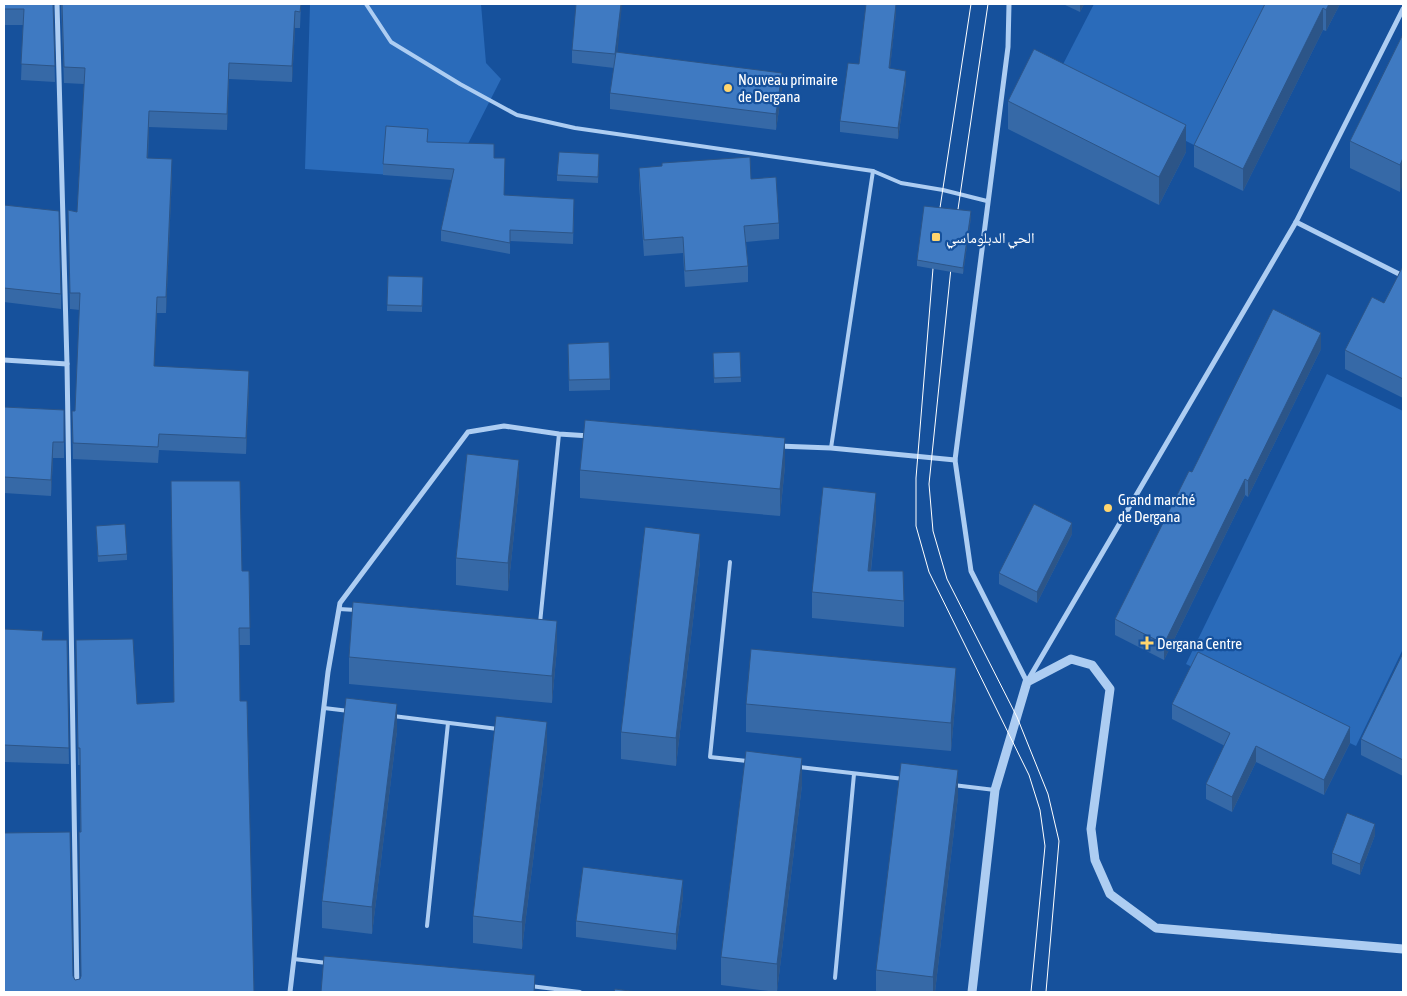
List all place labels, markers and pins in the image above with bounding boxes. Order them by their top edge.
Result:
place label: Nouveau primaire de Dergana [738,71,838,105]
marker: Nouveau primaire de Dergana [722,82,734,94]
place label: الحي الدبلوماسي [946,229,1035,249]
marker: الحي الدبلوماسي [930,231,942,243]
place label: Grand marché de Dergana [1118,491,1196,525]
marker: Grand marché de Dergana [1102,502,1114,514]
place label: Dergana Centre [1157,635,1242,652]
marker: Dergana Centre [1141,637,1153,649]

